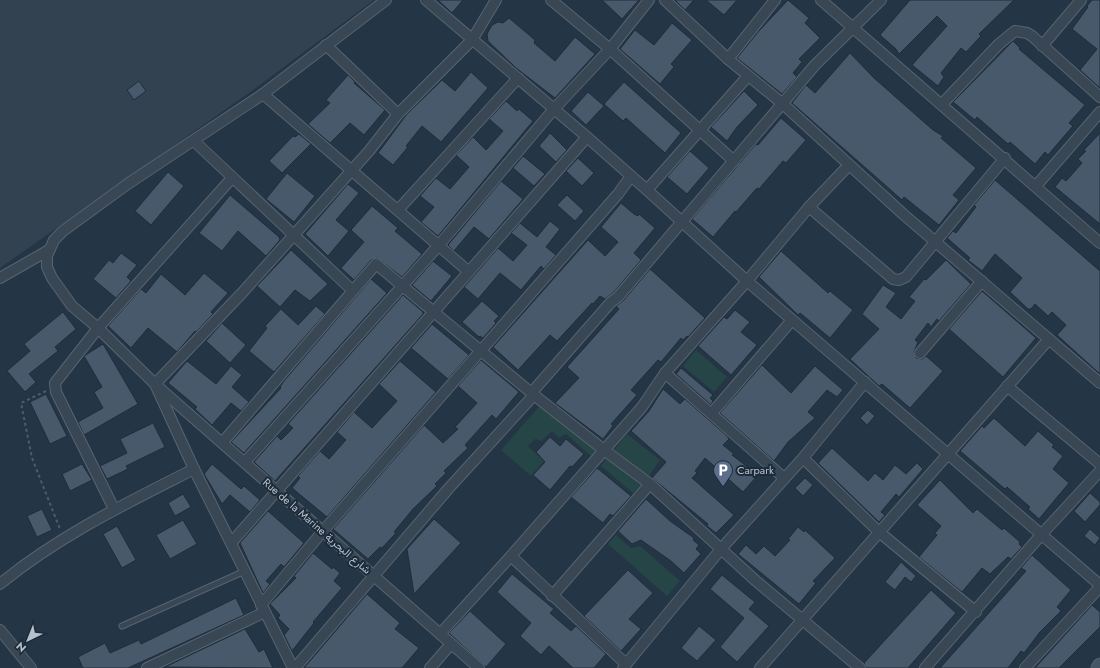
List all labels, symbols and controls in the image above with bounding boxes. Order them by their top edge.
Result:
parking icon: Carpark [712,459,734,487]
place label: Carpark [737,462,774,478]
street label: Rue de la Marine شارع البحرية [259,474,375,578]
north arrow [8,620,48,660]
text: N [13,638,30,656]

